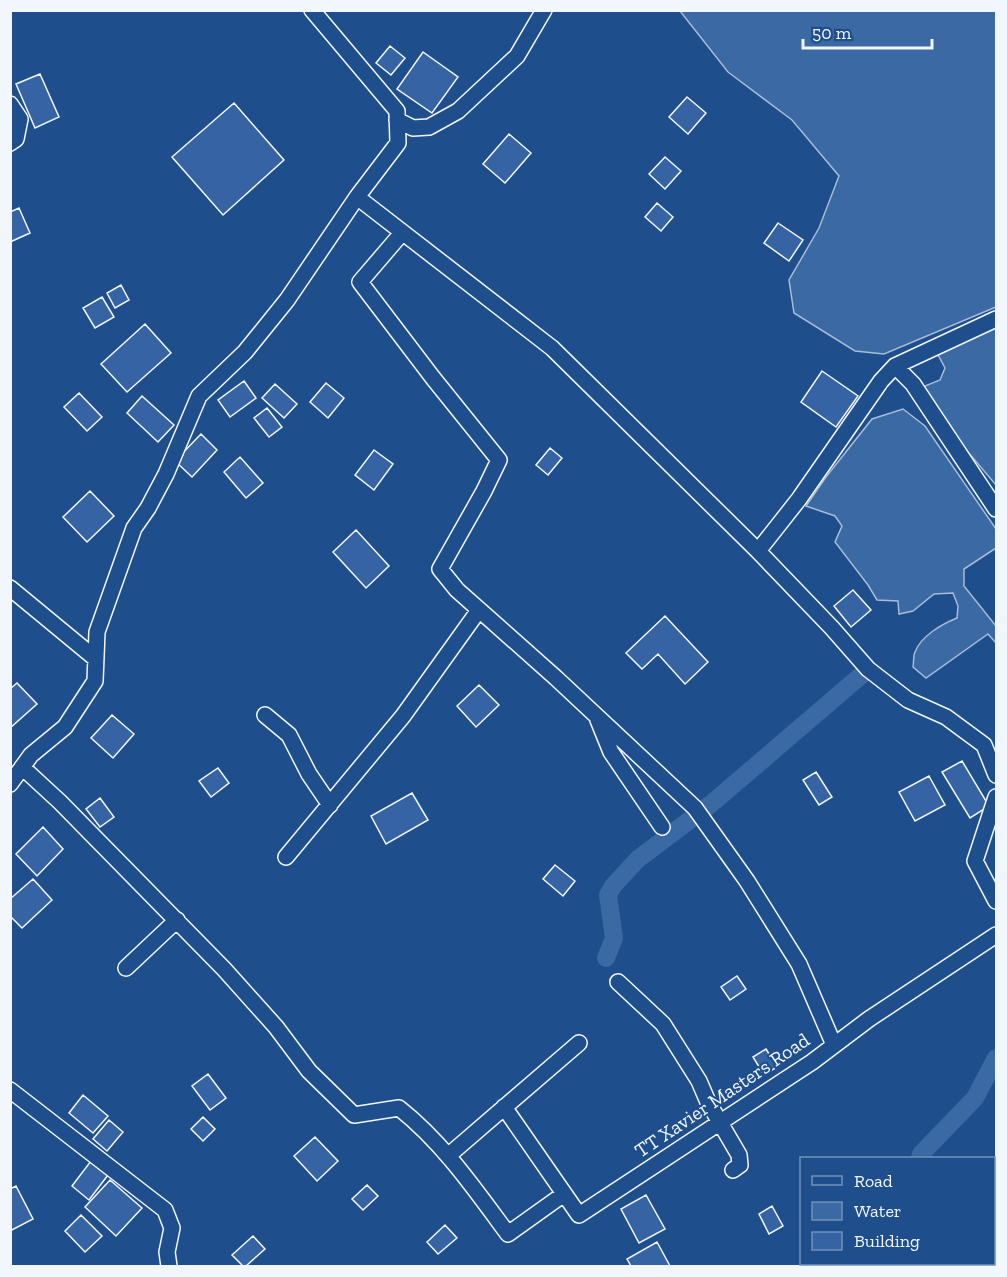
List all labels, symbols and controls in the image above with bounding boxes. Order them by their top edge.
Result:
scale bar [803,12,932,50]
text: 50 m [812,22,852,44]
street label: TT Xavier Masters Road [630,1028,814,1162]
legend [800,1157,995,1265]
text: Road [854,1170,893,1192]
text: Water [854,1200,901,1222]
text: Building [854,1230,920,1252]

